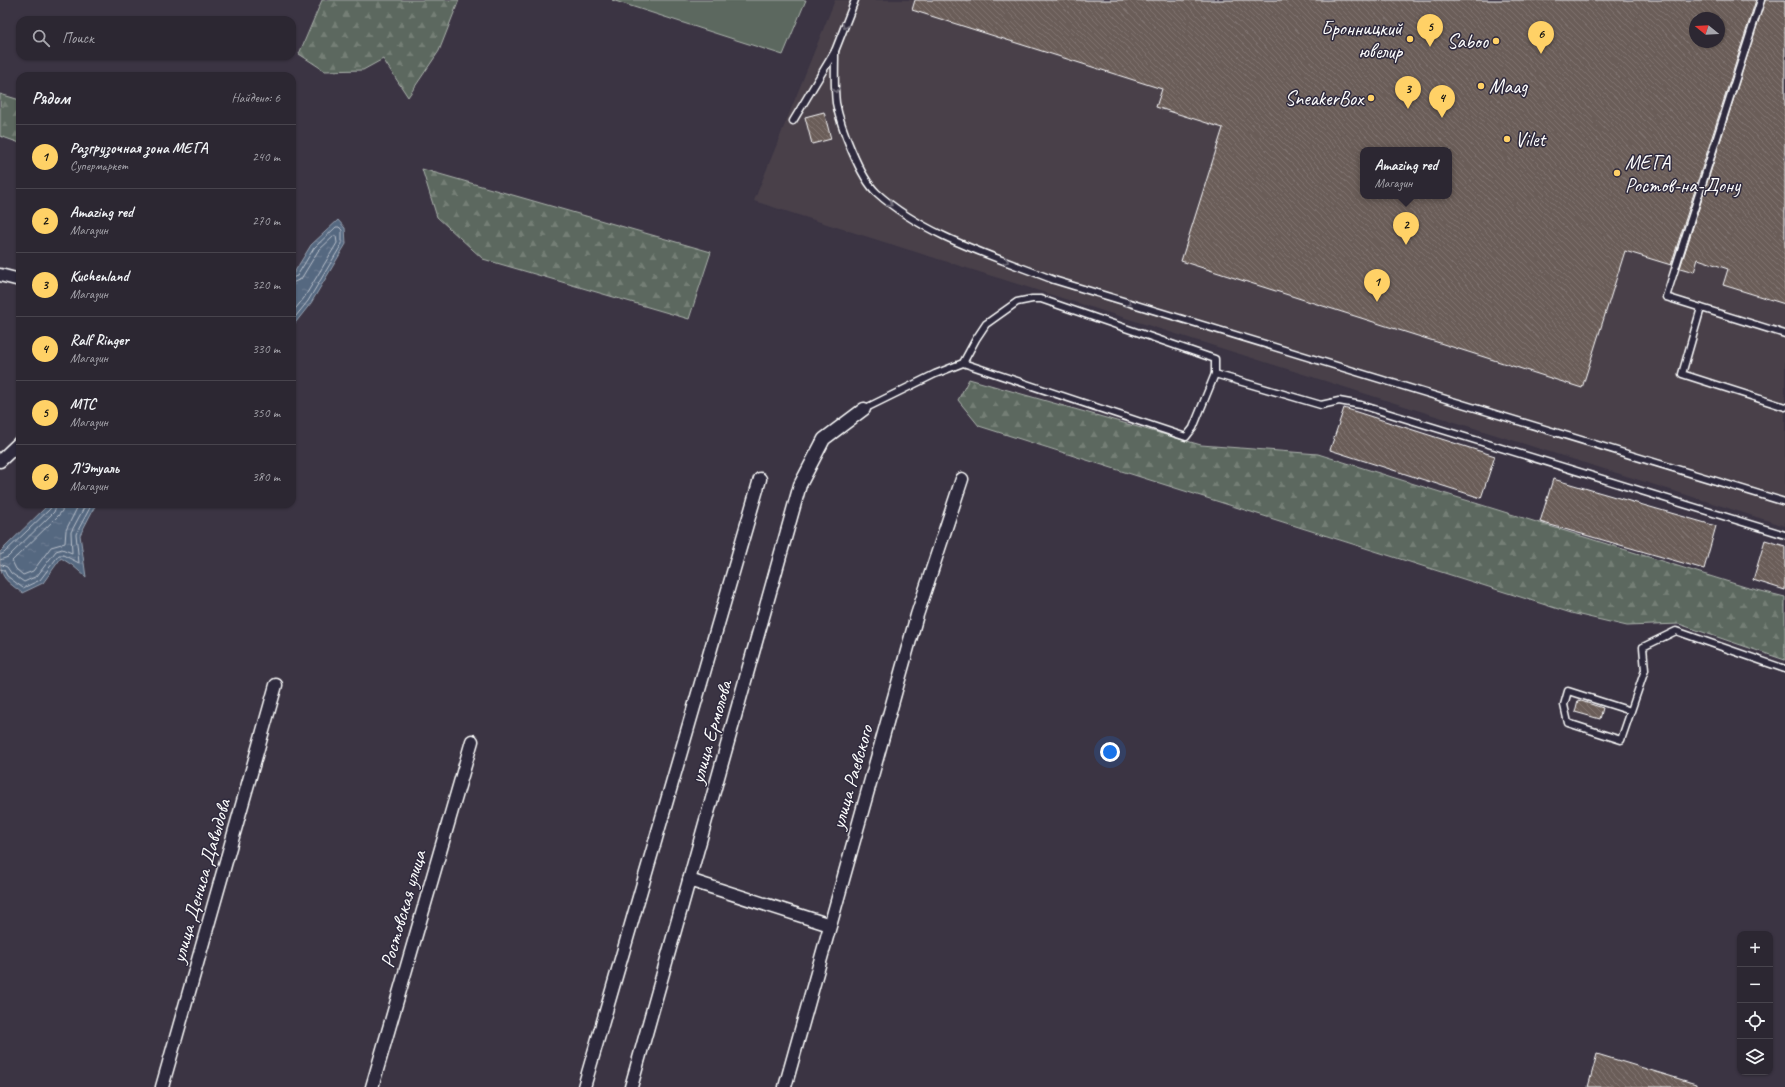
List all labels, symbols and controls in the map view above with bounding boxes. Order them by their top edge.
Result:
north arrow [1689,12,1725,48]
pin: 5 [1417,14,1443,47]
search box [16,16,296,60]
place label: Бронницкий ювелир [1321,16,1404,64]
one-way arrow [842,21,850,29]
pin: 6 [1528,21,1554,54]
icon: search [30,27,52,49]
text: Поиск [62,29,94,48]
place label: Saboo [1447,29,1489,54]
marker: Бронницкий ювелир [1405,34,1415,44]
marker: Saboo [1491,36,1501,46]
place label: Maag [1489,74,1528,99]
pin: 3 [1395,76,1421,109]
marker: Maag [1476,81,1486,91]
pin: 4 [1429,85,1455,118]
place label: SneakerBox [1285,86,1365,111]
one-way arrow [832,87,840,93]
text: Рядом [32,88,70,109]
text: Найдено: 6 [232,90,280,106]
marker: SneakerBox [1366,93,1376,103]
place label: Vilet [1515,127,1547,152]
marker: Vilet [1502,134,1512,144]
text: Разгрузочная зона МЕГА [70,139,208,158]
popup [1360,147,1452,199]
text: 1 [42,149,48,165]
text: 240 m [252,149,280,165]
place label: МЕГА Ростов-на-Дону [1625,150,1741,198]
text: Amazing red [1375,156,1437,175]
text: Супермаркет [70,158,128,174]
marker: МЕГА Ростов-на-Дону [1612,168,1622,178]
text: Магазин [1375,175,1412,191]
one-way arrow [886,199,893,206]
text: Amazing red [70,203,133,222]
pin: 2 [1393,212,1419,245]
text: 2 [42,213,48,229]
text: 270 m [252,213,280,229]
text: Магазин [70,222,108,238]
one-way arrow [1003,257,1010,265]
text: Kuchenland [70,267,128,286]
pin: 1 [1364,269,1390,302]
text: 3 [42,277,48,293]
text: 320 m [252,277,280,293]
text: Магазин [70,286,108,302]
one-way arrow [1126,298,1133,307]
text: Ralf Ringer [70,331,129,350]
text: 4 [42,341,48,357]
text: 330 m [252,341,280,357]
text: Магазин [70,350,108,366]
text: МТС [70,395,96,414]
text: 5 [42,405,48,421]
text: 350 m [252,405,280,421]
text: Магазин [70,414,108,430]
text: Л'Этуаль [70,459,119,478]
text: 6 [42,469,48,485]
text: 380 m [252,469,280,485]
text: Магазин [70,478,108,494]
street label: улица Ермолова [684,676,738,787]
street label: улица Раевского [825,721,879,833]
your location [1100,742,1120,762]
street label: улица Дениса Давыдова [165,794,237,967]
street label: Ростовская улица [374,846,432,970]
map controls [1737,931,1773,1075]
button: + [1737,931,1773,967]
button: − [1737,967,1773,1003]
button: locate [1737,1003,1773,1039]
button: layers [1737,1039,1773,1075]

